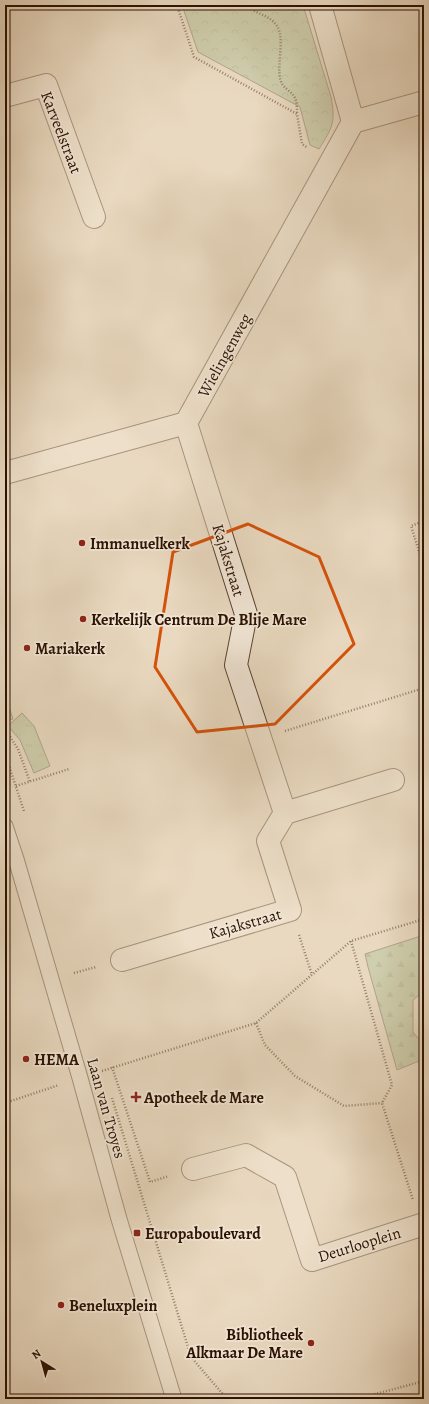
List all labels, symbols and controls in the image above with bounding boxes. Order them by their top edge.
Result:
street label: Karveelstraat [35,88,87,177]
street label: Wielingenweg [192,310,257,402]
street label: Kajakstraat [207,521,249,599]
place label: Immanuelkerk [90,533,190,555]
marker: Immanuelkerk [77,538,87,548]
place label: Kerkelijk Centrum De Blije Mare [91,609,307,631]
marker: Kerkelijk Centrum De Blije Mare [78,614,88,624]
place label: Mariakerk [35,638,106,660]
marker: Mariakerk [22,643,32,653]
street label: Kajakstraat [206,903,284,945]
place label: HEMA [34,1049,80,1071]
marker: HEMA [21,1054,31,1064]
street label: Laan van Troyes [81,1055,131,1161]
place label: Apotheek de Mare [143,1087,264,1109]
marker: Apotheek de Mare [131,1092,141,1102]
street label: Deurlooplein [315,1222,404,1268]
place label: Europaboulevard [145,1223,261,1245]
marker: Europaboulevard [132,1228,142,1238]
place label: Beneluxplein [69,1295,157,1317]
marker: Beneluxplein [56,1300,66,1310]
place label: Bibliotheek Alkmaar De Mare [185,1324,304,1364]
marker: Bibliotheek Alkmaar De Mare [306,1338,316,1348]
north arrow [22,1342,62,1382]
text: N [29,1346,44,1363]

